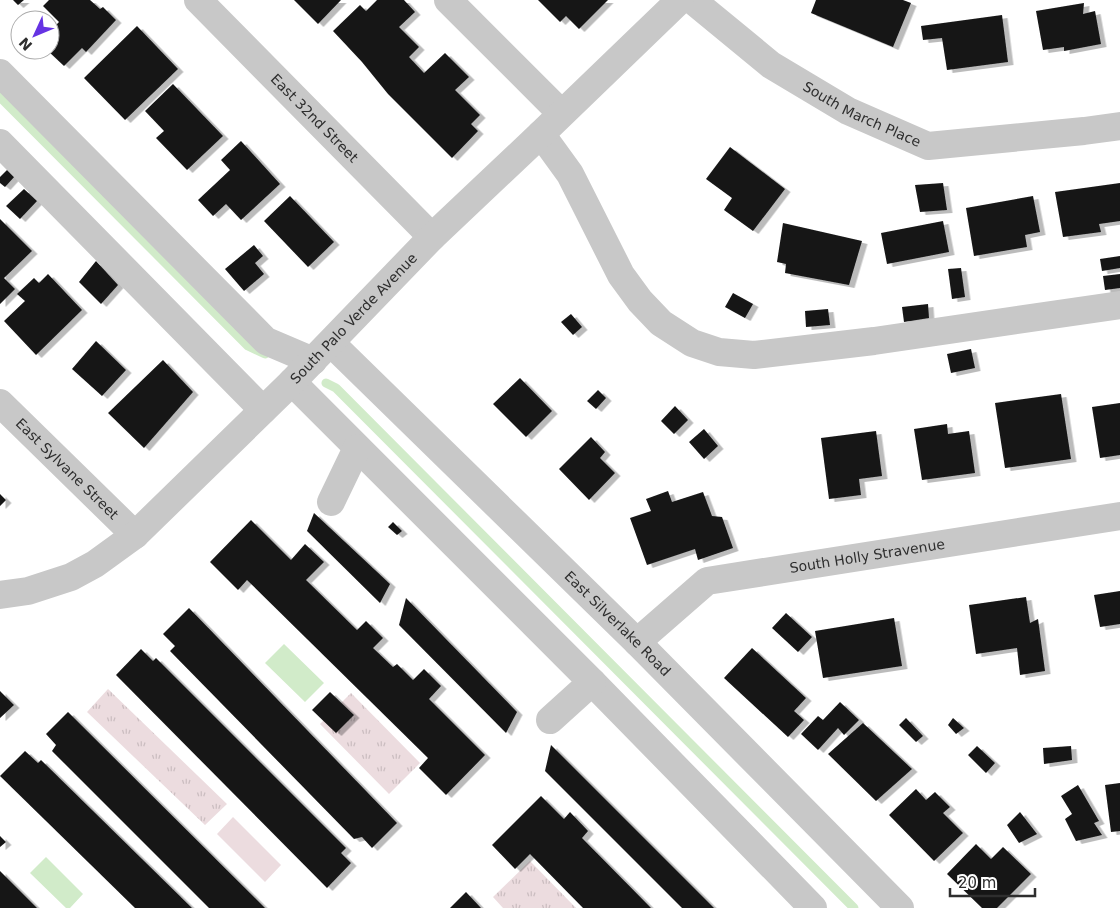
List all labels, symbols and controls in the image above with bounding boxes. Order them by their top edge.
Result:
north arrow [10,10,60,60]
text: N [16,34,35,54]
street label: East 32nd Street [268,71,362,166]
street label: South March Place [800,78,923,150]
street label: South Palo Verde Avenue [287,250,420,387]
street label: East Sylvane Street [13,415,122,523]
street label: South Holly Stravenue [788,536,946,576]
street label: East Silverlake Road [561,568,674,679]
scale bar [950,866,1035,898]
text: 20 m [958,874,996,892]

